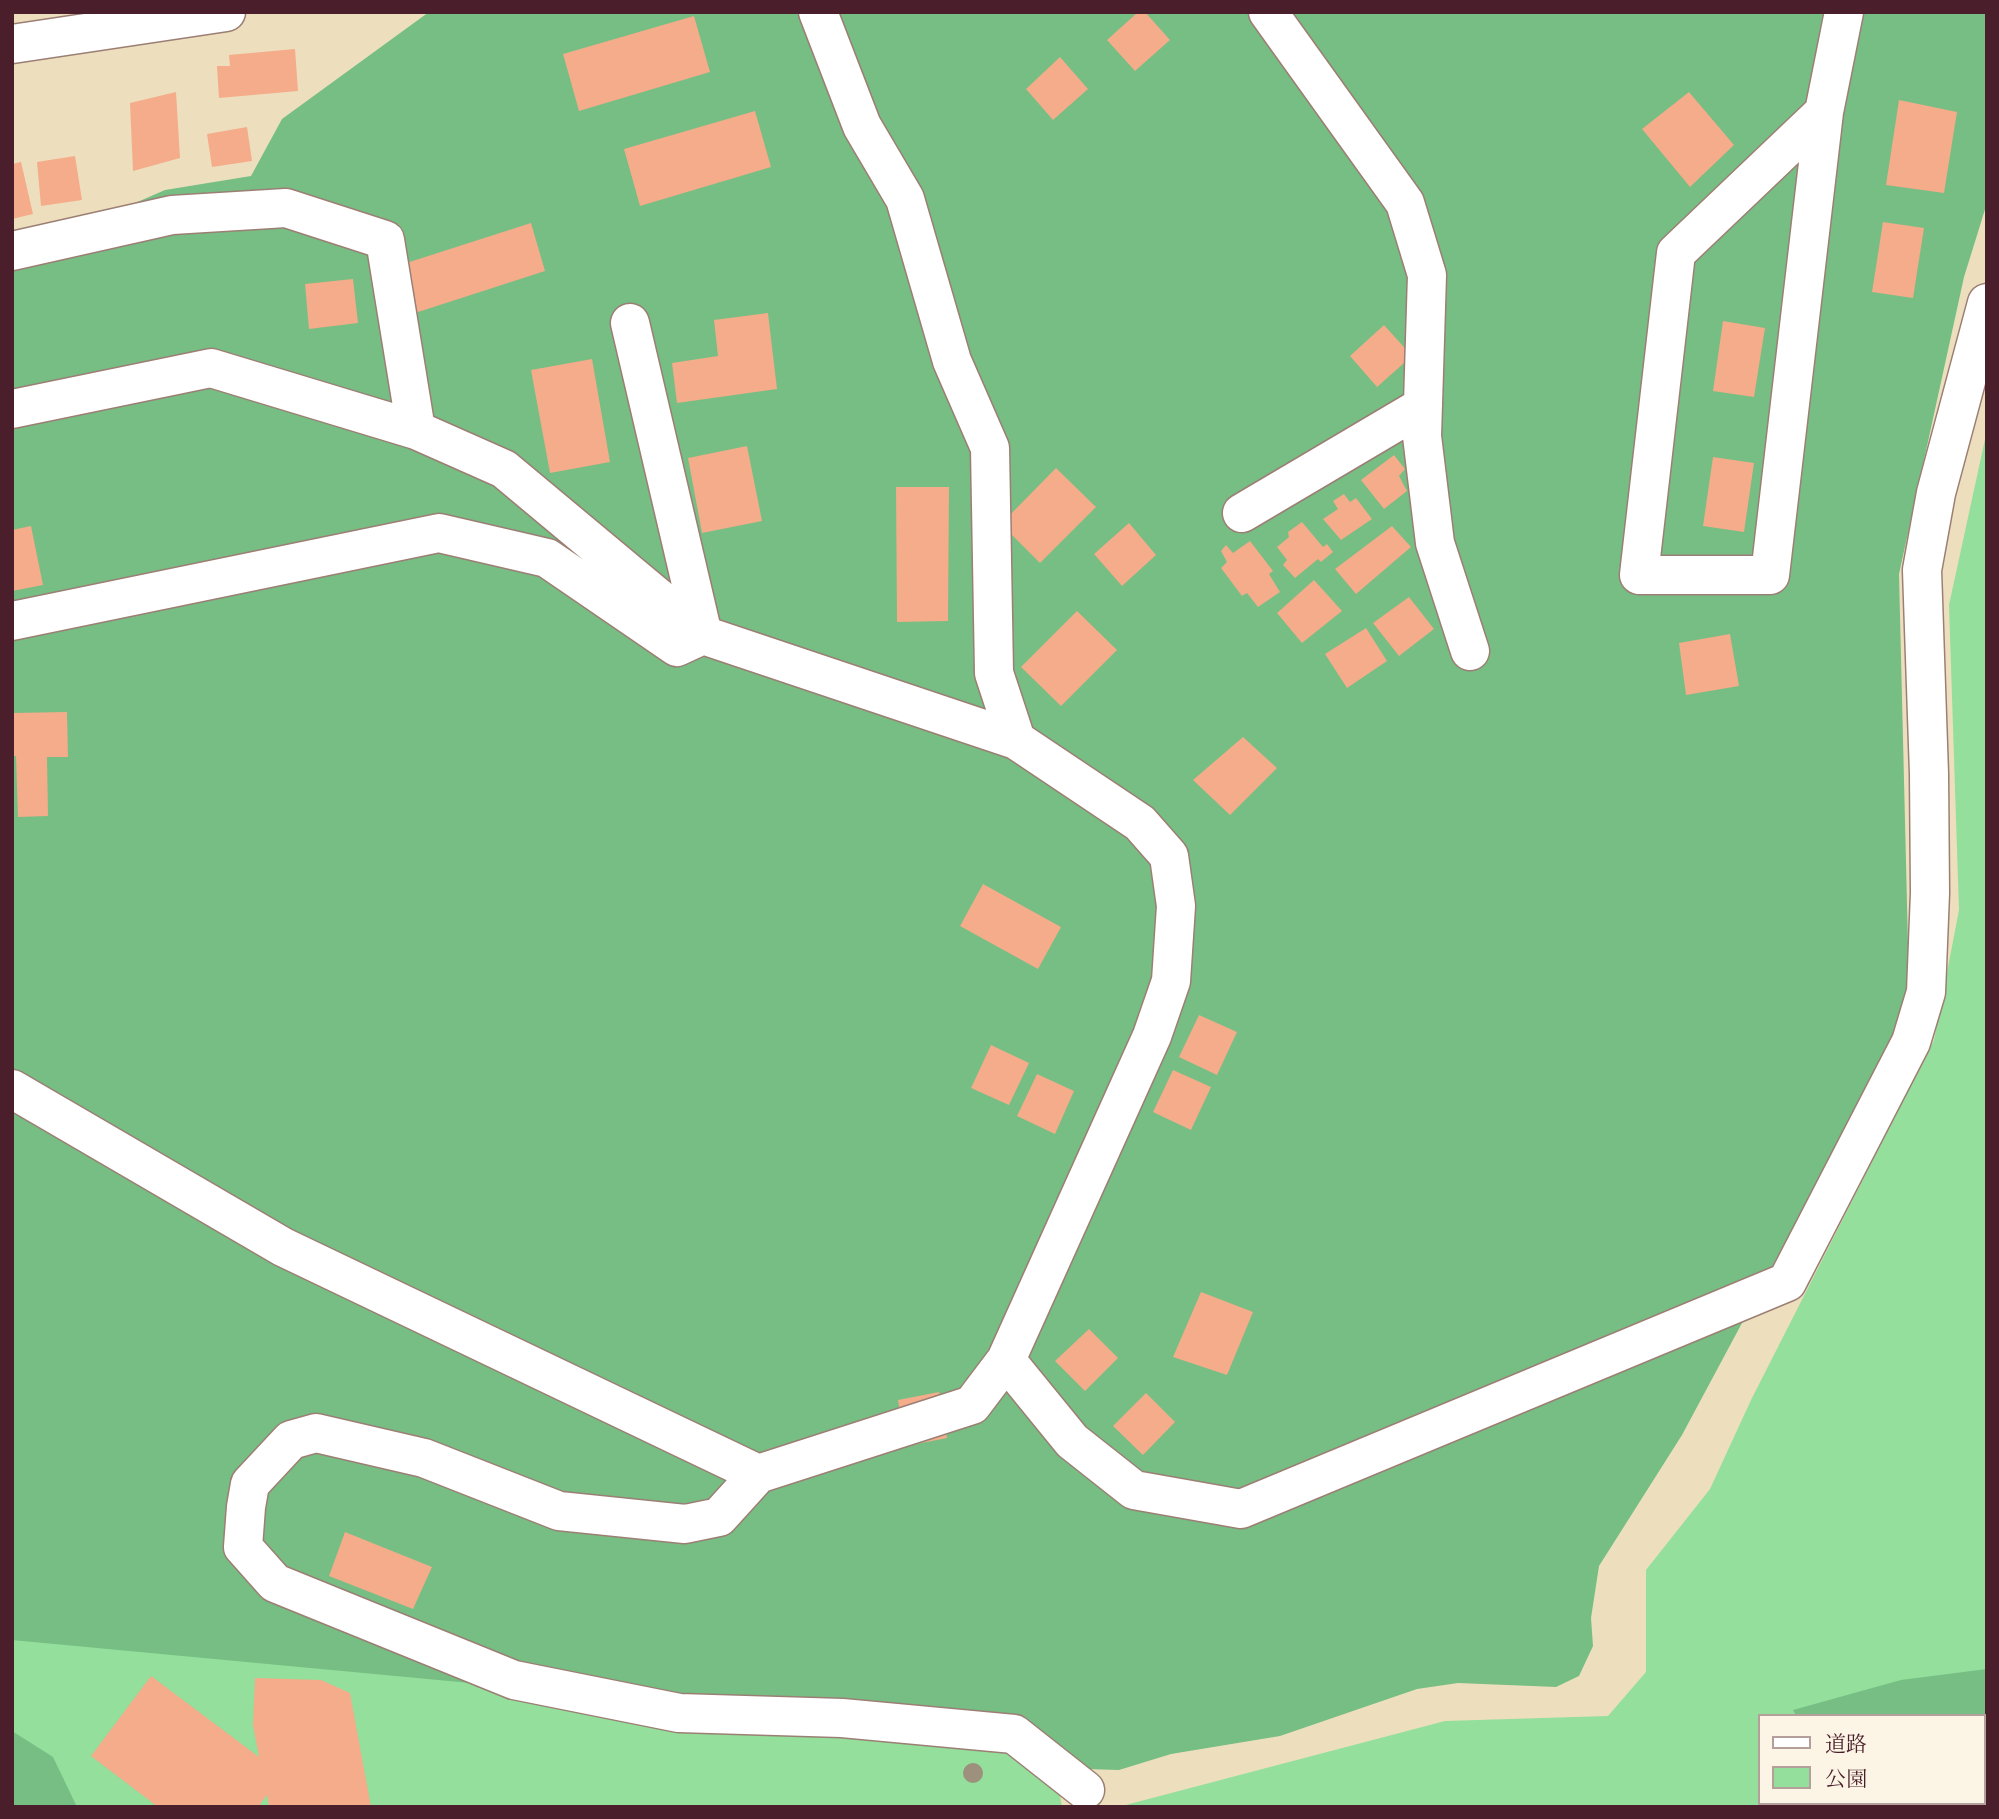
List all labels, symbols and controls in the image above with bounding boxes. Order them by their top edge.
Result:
legend [1758,1714,1985,1805]
text: 道路 [1825,1735,1867,1756]
text: 公園 [1825,1770,1867,1791]

